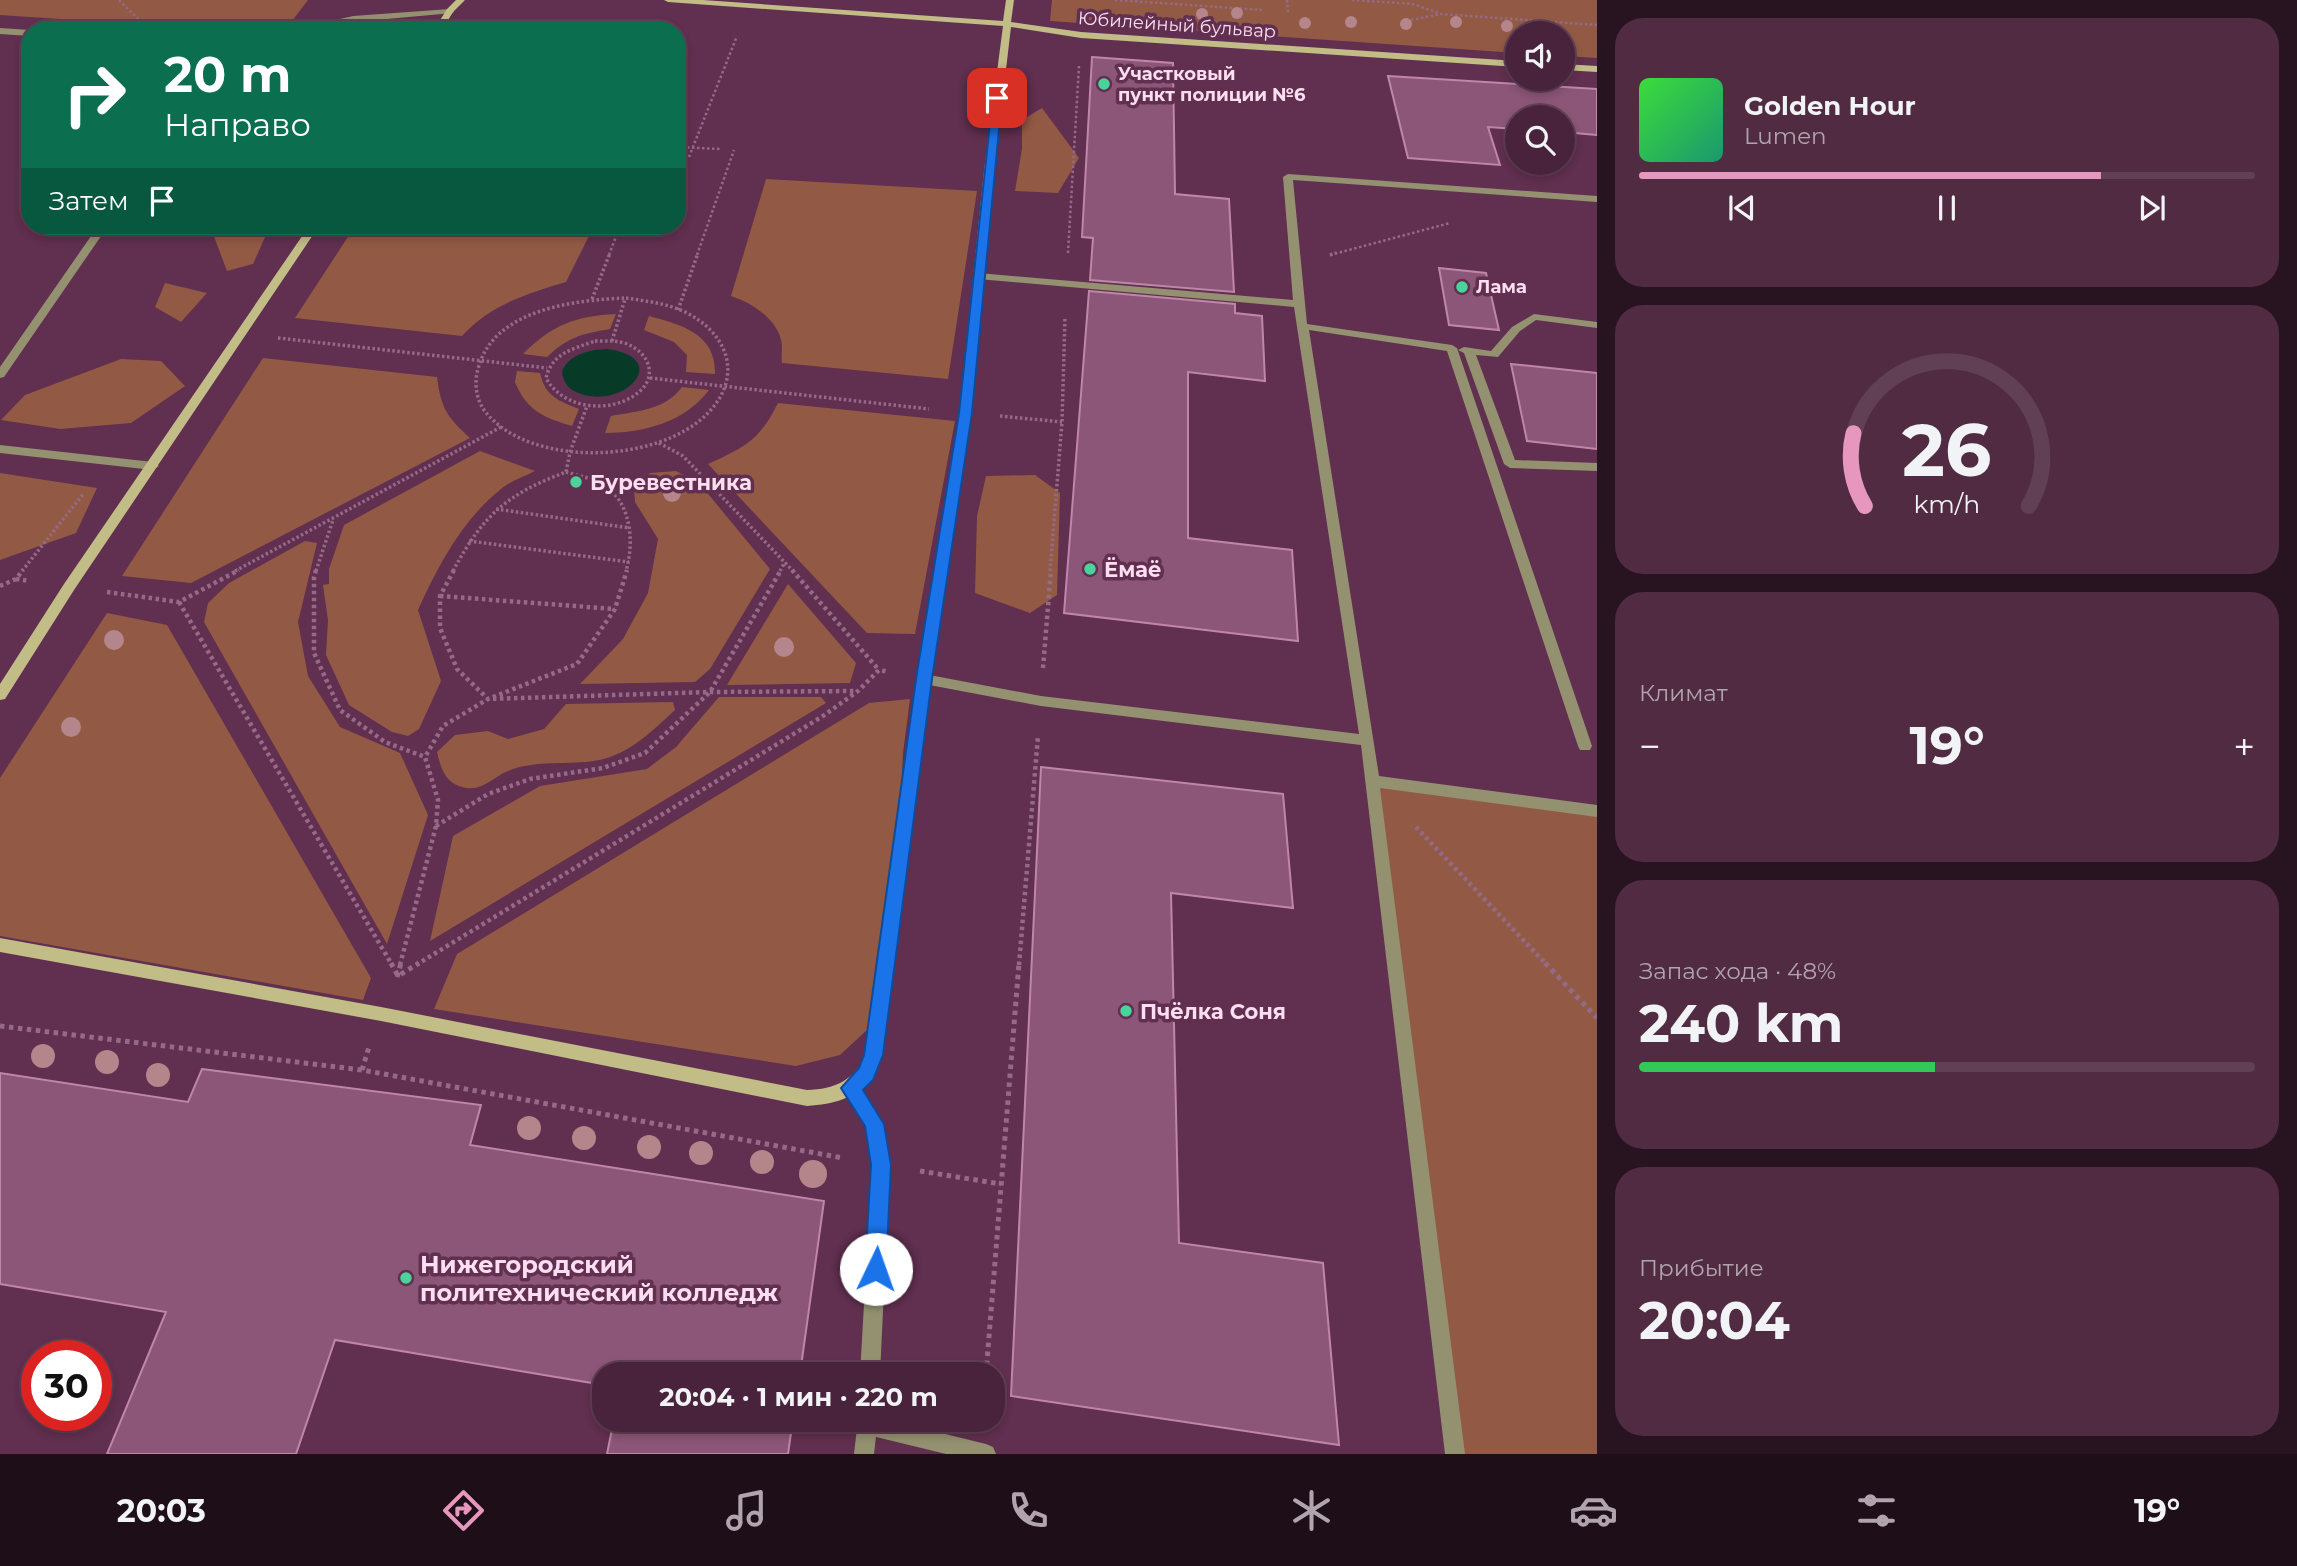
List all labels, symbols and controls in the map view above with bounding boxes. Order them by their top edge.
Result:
street label: Юбилейный бульвар [1077,7,1277,43]
map controls [1505,21,1575,175]
button: sound [1505,21,1575,91]
text: 20 m [164,45,291,104]
icon: right [49,49,140,140]
place label: Участковый пункт полиции №6 [1118,63,1306,106]
pin [967,68,1027,128]
marker: Участковый пункт полиции №6 [1096,76,1112,92]
icon: arrive [978,79,1016,117]
text: Golden Hour [1744,90,1916,122]
text: Направо [164,105,311,144]
button: search [1505,105,1575,175]
text: Lumen [1744,122,1827,150]
icon: arrive [143,182,181,220]
text: Затем [49,185,129,217]
icon: previous [1723,189,1761,227]
icon: pause [1928,189,1966,227]
icon: next [2133,189,2171,227]
place label: Лама [1476,276,1527,298]
marker: Лама [1454,279,1470,295]
text: 26 [1902,406,1992,494]
place label: Буревестника [590,470,752,495]
marker: Буревестника [568,474,584,490]
text: km/h [1914,489,1980,519]
place label: Ёмаё [1104,557,1161,582]
marker: Ёмаё [1082,561,1098,577]
text: Климат [1639,679,1728,707]
text: 19° [1909,714,1985,777]
text: − [1639,723,1661,770]
text: + [2233,723,2255,770]
text: Запас хода · 48% [1639,957,1836,985]
text: 240 km [1639,992,1843,1055]
place label: Пчёлка Соня [1140,999,1286,1024]
marker: Пчёлка Соня [1118,1003,1134,1019]
position arrow [839,1232,913,1306]
place label: Нижегородский политехнический колледж [420,1250,778,1307]
text: Прибытие [1639,1254,1764,1282]
marker: Нижегородский политехнический колледж [398,1270,414,1286]
text: 20:04 [1639,1289,1790,1352]
speed limit sign: 30 [21,1340,112,1431]
text: 20:04 · 1 мин · 220 m [659,1381,938,1413]
icon: directions [439,1486,488,1535]
icon: music [722,1486,771,1535]
icon: phone [1004,1486,1053,1535]
icon: climate [1287,1486,1336,1535]
icon: car [1569,1486,1618,1535]
icon: filters [1852,1486,1901,1535]
text: 20:03 [117,1491,206,1530]
text: 19° [2134,1491,2180,1530]

